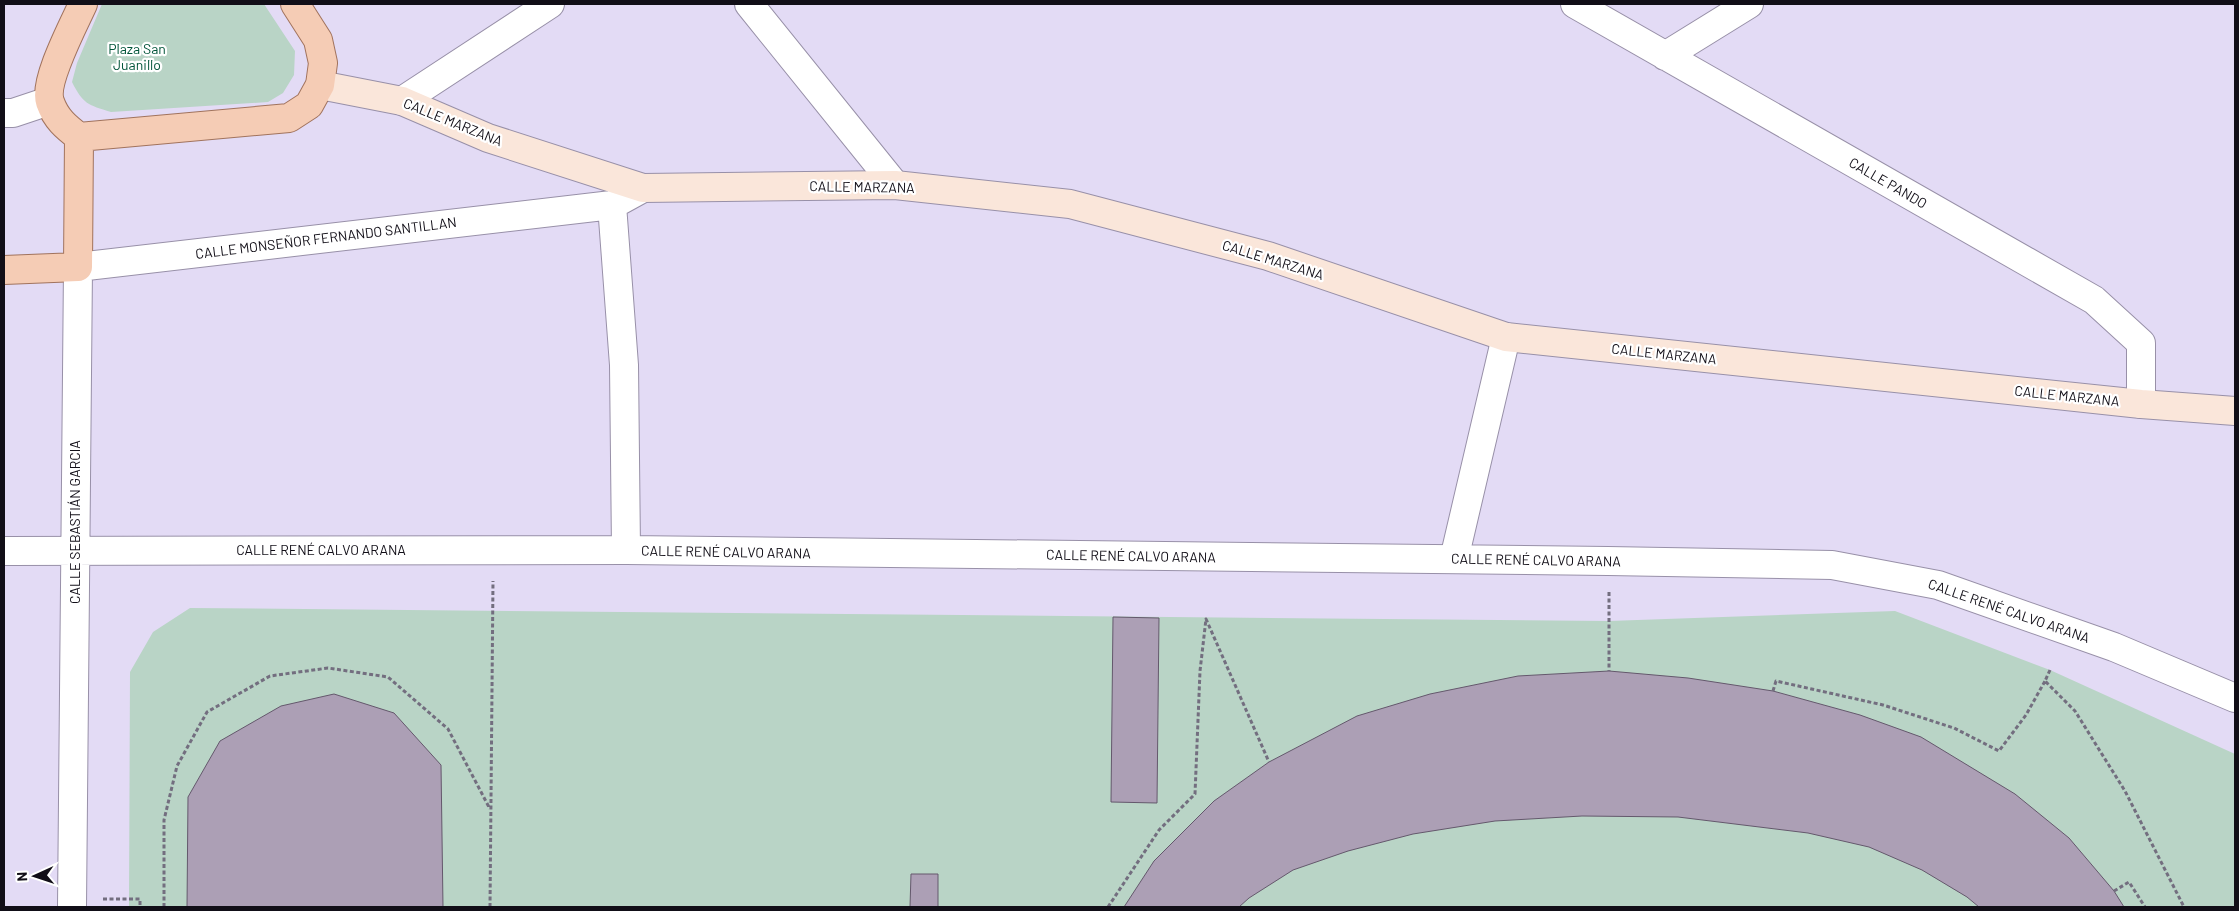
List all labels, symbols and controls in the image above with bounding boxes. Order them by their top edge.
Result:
park label: Plaza San Juanillo [108,40,166,73]
street label: CALLE MARZANA [401,94,506,149]
street label: CALLE PANDO [1846,153,1930,212]
street label: CALLE MARZANA [809,177,915,196]
street label: CALLE MONSEÑOR FERNANDO SANTILLAN [194,213,458,262]
street label: CALLE MARZANA [1220,236,1326,283]
street label: CALLE MARZANA [1611,340,1718,368]
street label: CALLE MARZANA [2014,382,2121,410]
street label: CALLE SEBASTIÁN GARCIA [66,440,83,604]
street label: CALLE RENÉ CALVO ARANA [236,541,406,558]
street label: CALLE RENÉ CALVO ARANA [641,542,812,561]
street label: CALLE RENÉ CALVO ARANA [1046,546,1217,565]
street label: CALLE RENÉ CALVO ARANA [1451,550,1622,569]
street label: CALLE RENÉ CALVO ARANA [1926,575,2093,646]
north arrow [10,851,60,901]
text: N [13,872,30,882]

